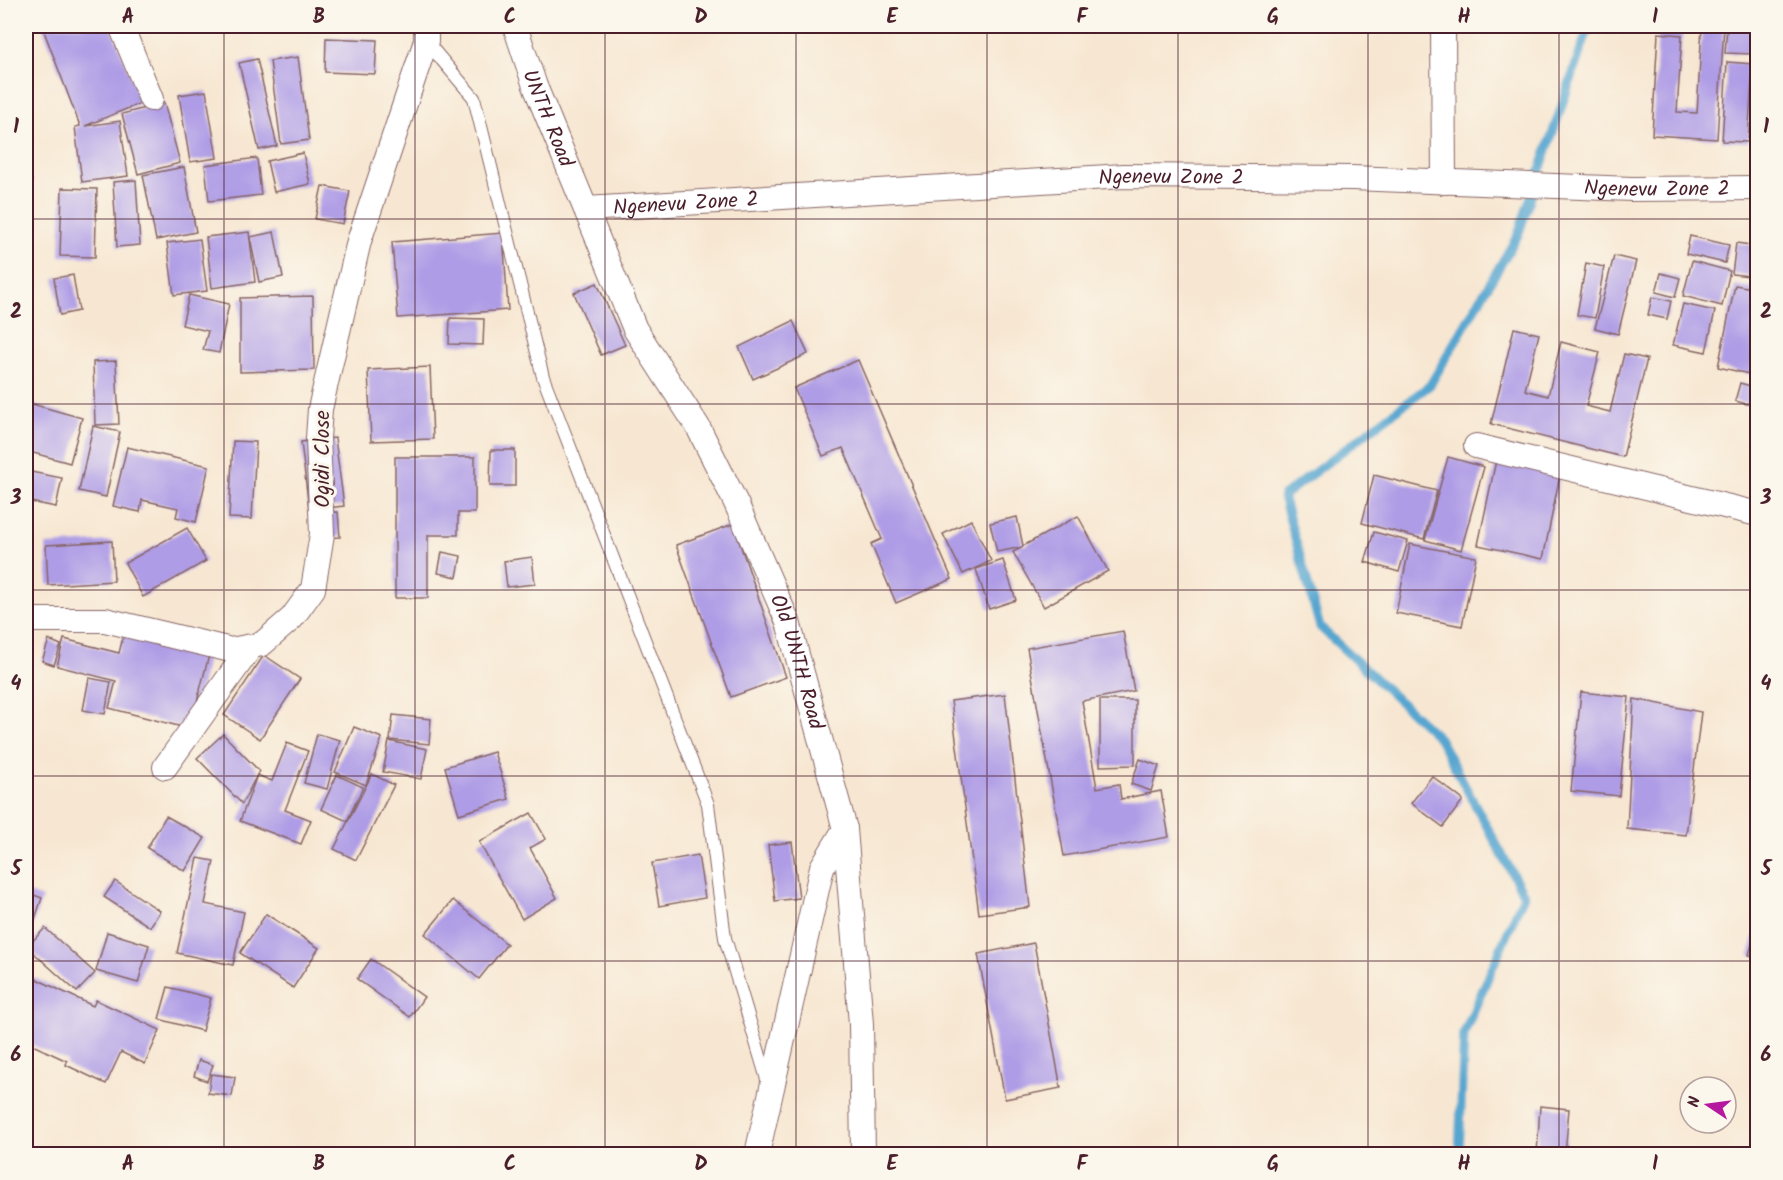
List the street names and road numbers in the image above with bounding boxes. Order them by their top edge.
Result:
street label: UNTH Road [513,66,582,173]
street label: Ngenevu Zone 2 [1097,161,1244,196]
street label: Ngenevu Zone 2 [1583,172,1730,207]
street label: Ngenevu Zone 2 [612,183,760,225]
street label: Ogidi Close [307,410,340,508]
street label: Old UNTH Road [760,589,832,734]

